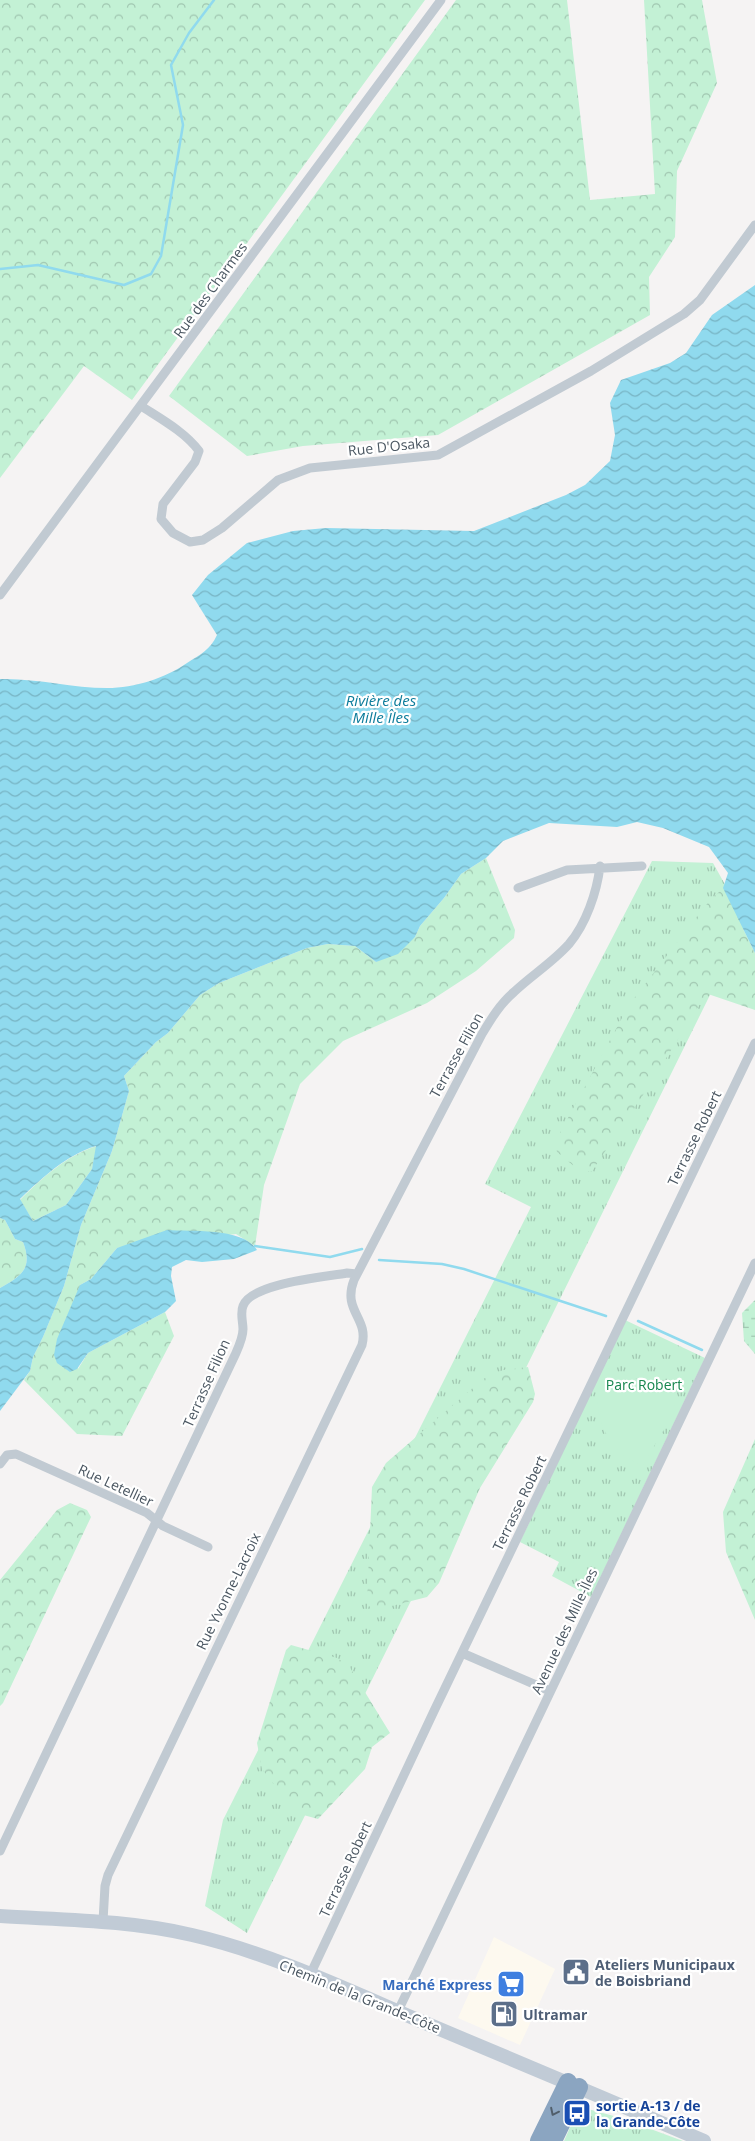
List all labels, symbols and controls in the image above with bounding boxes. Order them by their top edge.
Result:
street label: Rue des Charmes [169,238,251,342]
street label: Rue D'Osaka [347,432,431,460]
water label: Rivière des Mille Îles [346,690,417,727]
street label: Terrasse Filion [425,1009,487,1101]
street label: Terrasse Robert [663,1087,725,1189]
street label: Terrasse Filion [178,1336,234,1430]
park label: Parc Robert [606,1375,682,1394]
street label: Terrasse Robert [488,1452,550,1554]
street label: Rue Letellier [75,1459,157,1511]
street label: Rue Yvonne-Lacroix [191,1529,265,1653]
street label: Avenue des Mille-Îles [527,1565,602,1697]
street label: Terrasse Robert [314,1818,376,1920]
street label: Chemin de la Grande-Côte [277,1955,444,2037]
place label: Ateliers Municipaux de Boisbriand [595,1955,736,1990]
public building icon: Ateliers Municipaux de Boisbriand [561,1957,591,1987]
supermarket icon: Marché Express [496,1969,526,1999]
place label: Marché Express [382,1975,492,1994]
fuel station icon: Ultramar [489,1999,519,2029]
place label: Ultramar [523,2005,588,2024]
place label: sortie A-13 / de la Grande-Côte [596,2096,701,2131]
bus stop icon: sortie A-13 / de la Grande-Côte [562,2098,592,2128]
one-way arrow [549,2107,560,2116]

